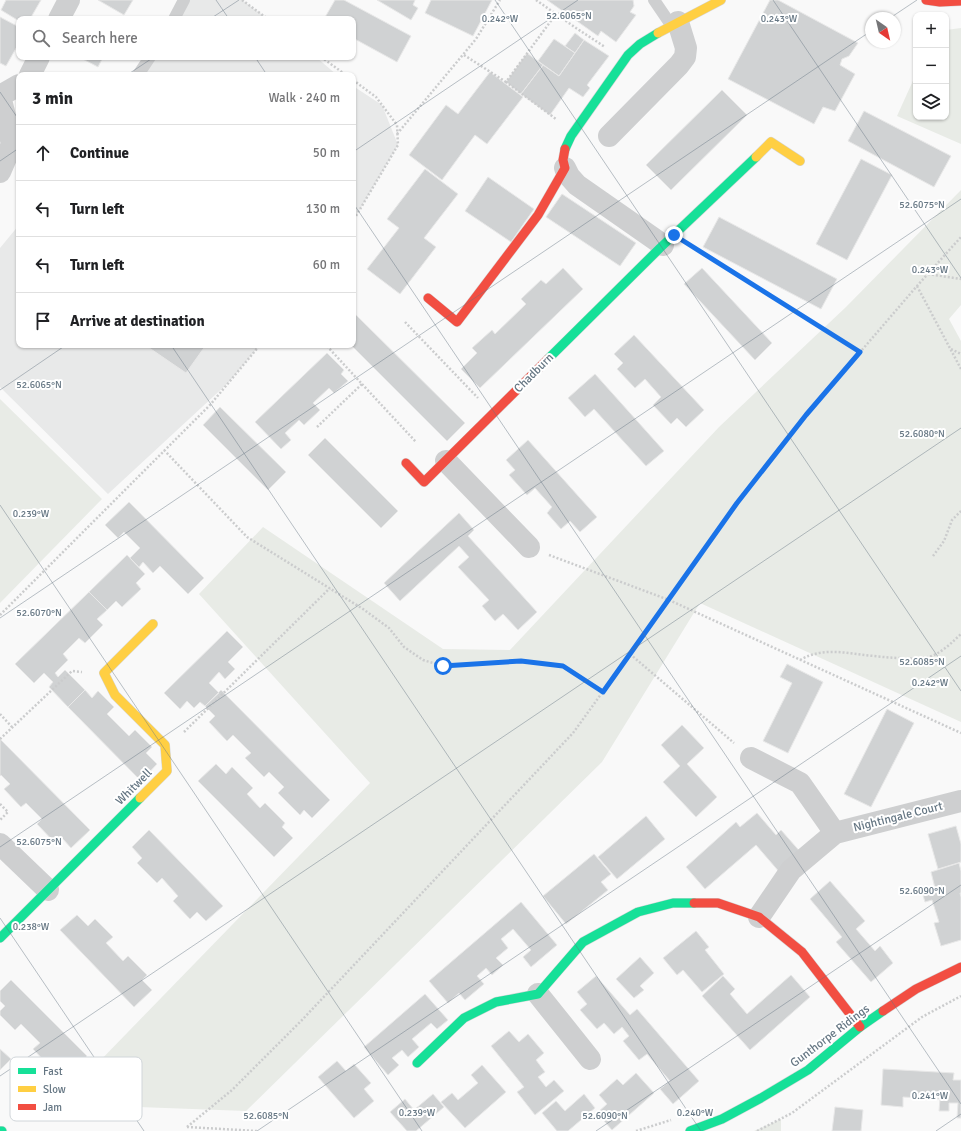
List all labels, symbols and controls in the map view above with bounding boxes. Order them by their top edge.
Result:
text: 52.6065°N [546,10,592,22]
north arrow [865,12,901,48]
map controls [913,12,949,120]
button: + [913,12,949,48]
text: 0.242°W [482,13,519,25]
text: 0.243°W [761,13,798,25]
search box [16,16,356,60]
icon: search [30,27,52,49]
text: Search here [62,29,138,47]
button: − [913,48,949,84]
button: layers [913,84,949,120]
text: 3 min [32,88,73,109]
text: Walk · 240 m [269,90,340,106]
icon: ahead [32,142,54,164]
text: Continue [70,144,129,162]
text: 50 m [313,145,340,161]
icon: left [32,198,54,220]
text: 52.6075°N [899,199,945,211]
text: Turn left [70,200,124,218]
text: 130 m [306,201,340,217]
route end [665,226,683,244]
icon: left [32,254,54,276]
text: Turn left [70,256,124,274]
text: 60 m [313,257,340,273]
text: 0.243°W [912,264,949,276]
icon: arrive [32,310,54,332]
text: Arrive at destination [70,312,205,330]
street label: Chadburn [511,350,557,396]
text: 52.6065°N [16,379,62,391]
text: 52.6080°N [899,428,945,440]
text: 0.239°W [13,508,50,520]
text: 52.6070°N [16,607,62,619]
text: 52.6085°N [899,656,945,668]
route start [434,657,452,675]
text: 0.242°W [912,677,949,689]
street label: Whitwell [113,765,156,808]
street label: Nightingale Court [852,799,944,835]
text: 52.6075°N [16,836,62,848]
text: 52.6090°N [899,885,945,897]
text: 0.238°W [13,921,50,933]
street label: Gunthorpe Ridings [787,1001,873,1071]
legend [10,1057,142,1121]
text: Fast [43,1065,63,1078]
text: Slow [43,1083,66,1096]
text: 0.241°W [912,1090,949,1102]
text: Jam [43,1101,62,1114]
text: 0.239°W [399,1107,436,1119]
text: 0.240°W [677,1107,714,1119]
text: 52.6085°N [243,1110,289,1122]
text: 52.6090°N [582,1110,628,1122]

